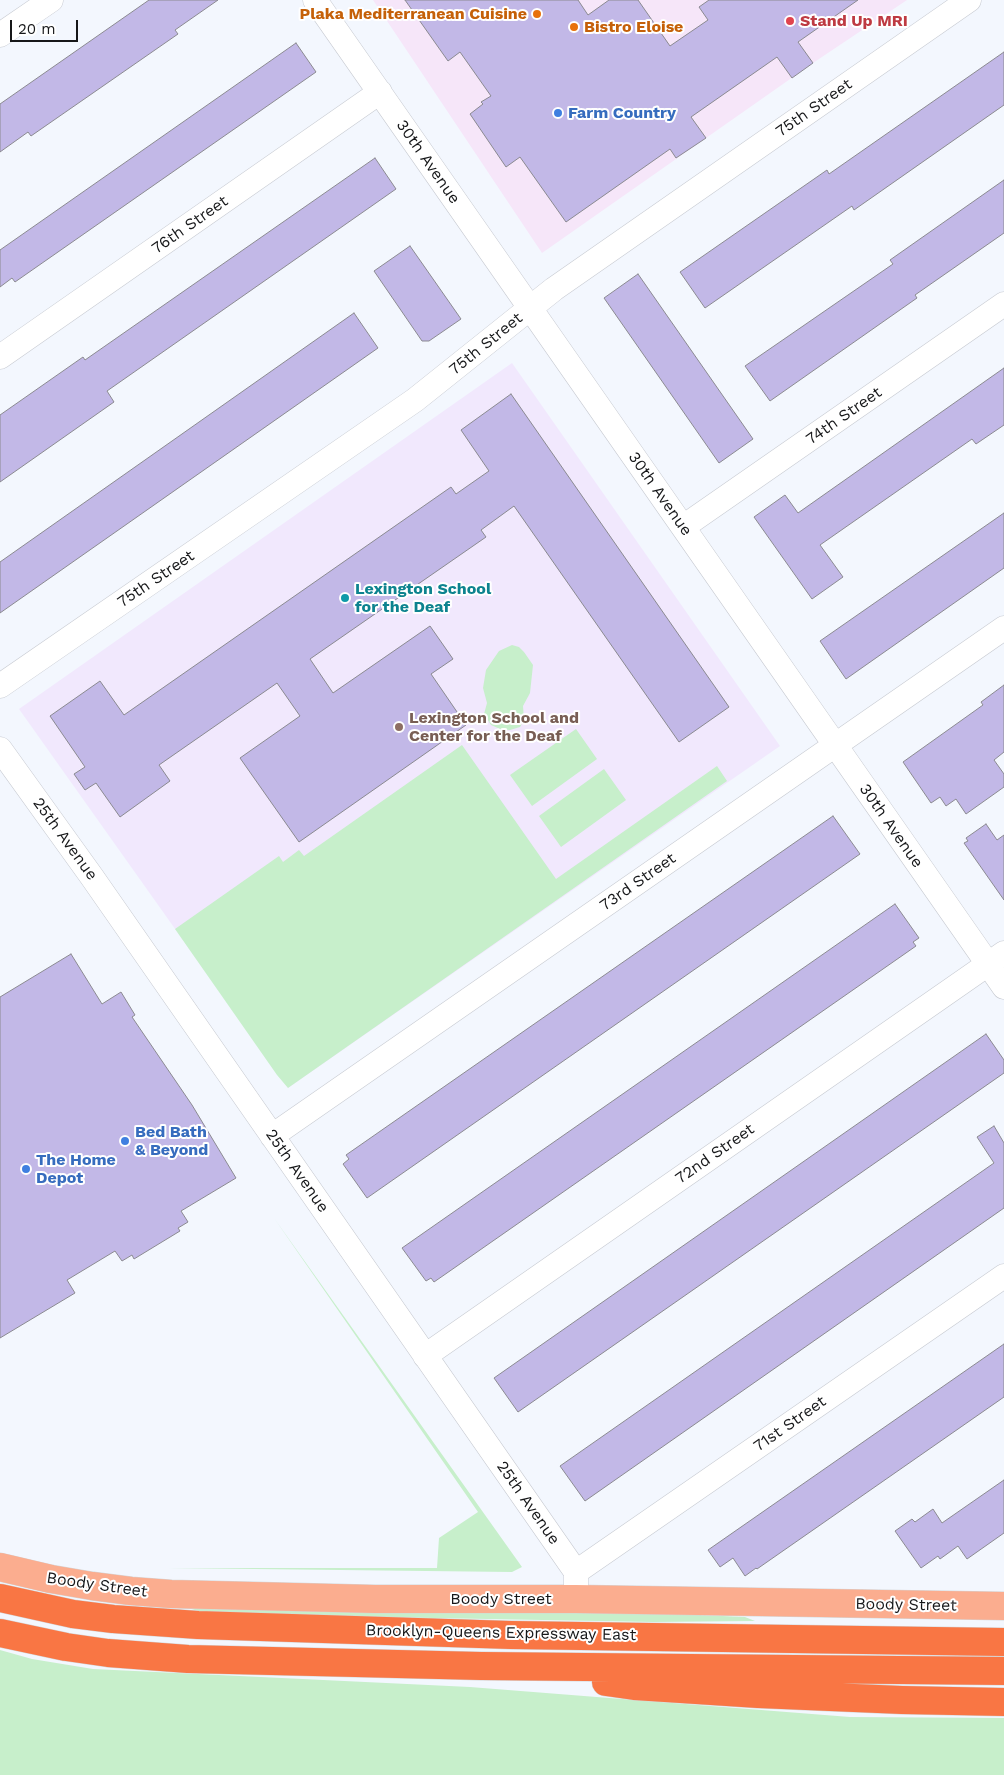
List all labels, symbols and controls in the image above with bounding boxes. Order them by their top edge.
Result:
place label: Plaka Mediterranean Cuisine [300,4,527,24]
marker: Plaka Mediterranean Cuisine [531,8,543,20]
scale bar [12,10,80,42]
place label: Stand Up MRI [800,11,908,31]
marker: Stand Up MRI [784,15,796,27]
place label: Bistro Eloise [584,17,683,37]
text: 20 m [18,20,56,38]
marker: Bistro Eloise [568,21,580,33]
street label: 75th Street [772,75,856,141]
place label: Farm Country [568,103,676,123]
marker: Farm Country [552,107,564,119]
street label: 30th Avenue [392,116,464,208]
street label: 76th Street [148,192,232,258]
street label: 75th Street [446,309,526,379]
street label: 74th Street [802,383,886,449]
street label: 30th Avenue [624,448,696,540]
street label: 75th Street [114,546,198,612]
place label: Lexington School for the Deaf [355,579,491,617]
marker: Lexington School for the Deaf [339,592,351,604]
place label: Lexington School and Center for the Deaf [409,708,579,746]
marker: Lexington School and Center for the Deaf [393,721,405,733]
street label: 30th Avenue [855,780,927,872]
street label: 25th Avenue [29,794,101,884]
street label: 73rd Street [596,849,680,915]
street label: 72nd Street [672,1120,758,1188]
place label: Bed Bath & Beyond [135,1122,208,1160]
street label: 25th Avenue [261,1126,333,1216]
marker: Bed Bath & Beyond [119,1135,131,1147]
place label: The Home Depot [36,1150,116,1188]
marker: The Home Depot [20,1163,32,1175]
street label: 71st Street [750,1392,830,1456]
street label: 25th Avenue [492,1458,564,1548]
street label: Boody Street [45,1568,149,1602]
street label: Boody Street [450,1589,552,1609]
street label: Boody Street [855,1595,957,1615]
street label: Brooklyn-Queens Expressway East [366,1621,636,1645]

